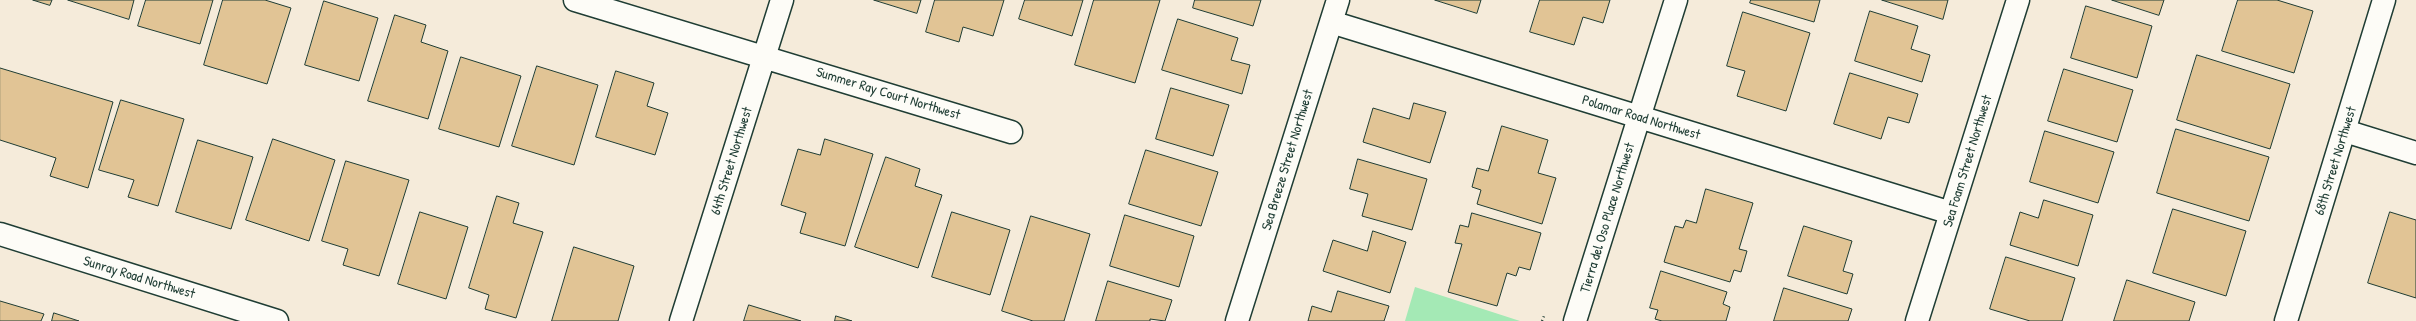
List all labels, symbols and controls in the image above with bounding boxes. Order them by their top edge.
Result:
street label: Summer Ray Court Northwest [814,64,962,124]
street label: Sea Breeze Street Northwest [1259,88,1317,232]
street label: Polamar Road Northwest [1580,92,1702,144]
street label: Sea Foam Street Northwest [1940,93,1996,229]
street label: 64th Street Northwest [708,105,756,217]
street label: 68th Street Northwest [2311,105,2361,217]
street label: Tierra del Oso Place Northwest [1577,141,1639,295]
street label: Sunray Road Northwest [81,253,197,303]

